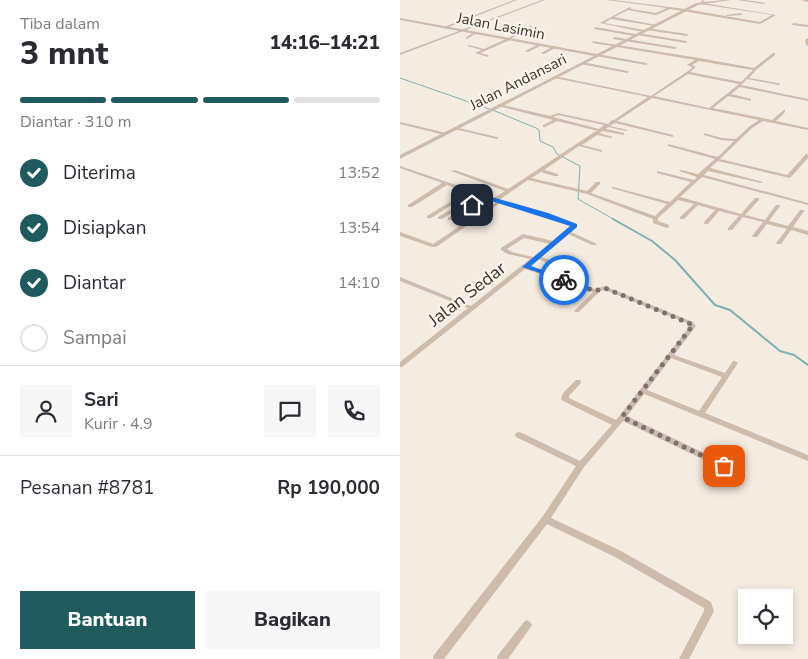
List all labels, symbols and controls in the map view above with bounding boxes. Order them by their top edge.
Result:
street label: Jalan Lasimin [454,7,547,44]
text: Tiba dalam [20,13,100,35]
text: 14:16–14:21 [269,30,380,56]
text: 3 mnt [20,32,109,75]
street label: Jalan Andansari [465,49,570,115]
text: Diantar · 310 m [20,111,131,133]
icon: check [20,159,48,187]
text: Diterima [63,160,136,186]
text: 13:52 [338,162,380,184]
pin [451,184,493,226]
icon: home [458,191,486,219]
icon: check [20,214,48,242]
text: Disiapkan [63,215,146,241]
text: 13:54 [338,217,380,239]
courier [539,255,589,305]
street label: Jalan Sedar [422,256,511,332]
icon: bike [550,266,578,294]
icon: check [20,269,48,297]
text: Diantar [63,270,126,296]
text: 14:10 [338,272,380,294]
text: Sampai [63,325,127,351]
button: person [20,385,72,437]
button: chat [264,385,316,437]
button: phone [328,385,380,437]
text: Sari [84,387,119,413]
text: Kurir · 4.9 [84,413,153,435]
pin [703,445,745,487]
icon: bag [710,452,738,480]
text: Pesanan #8781 [20,475,154,501]
text: Rp 190,000 [277,475,380,501]
map controls [738,589,793,644]
button: locate [738,589,793,644]
button: Bantuan [20,591,195,649]
button: Bagikan [205,591,380,649]

